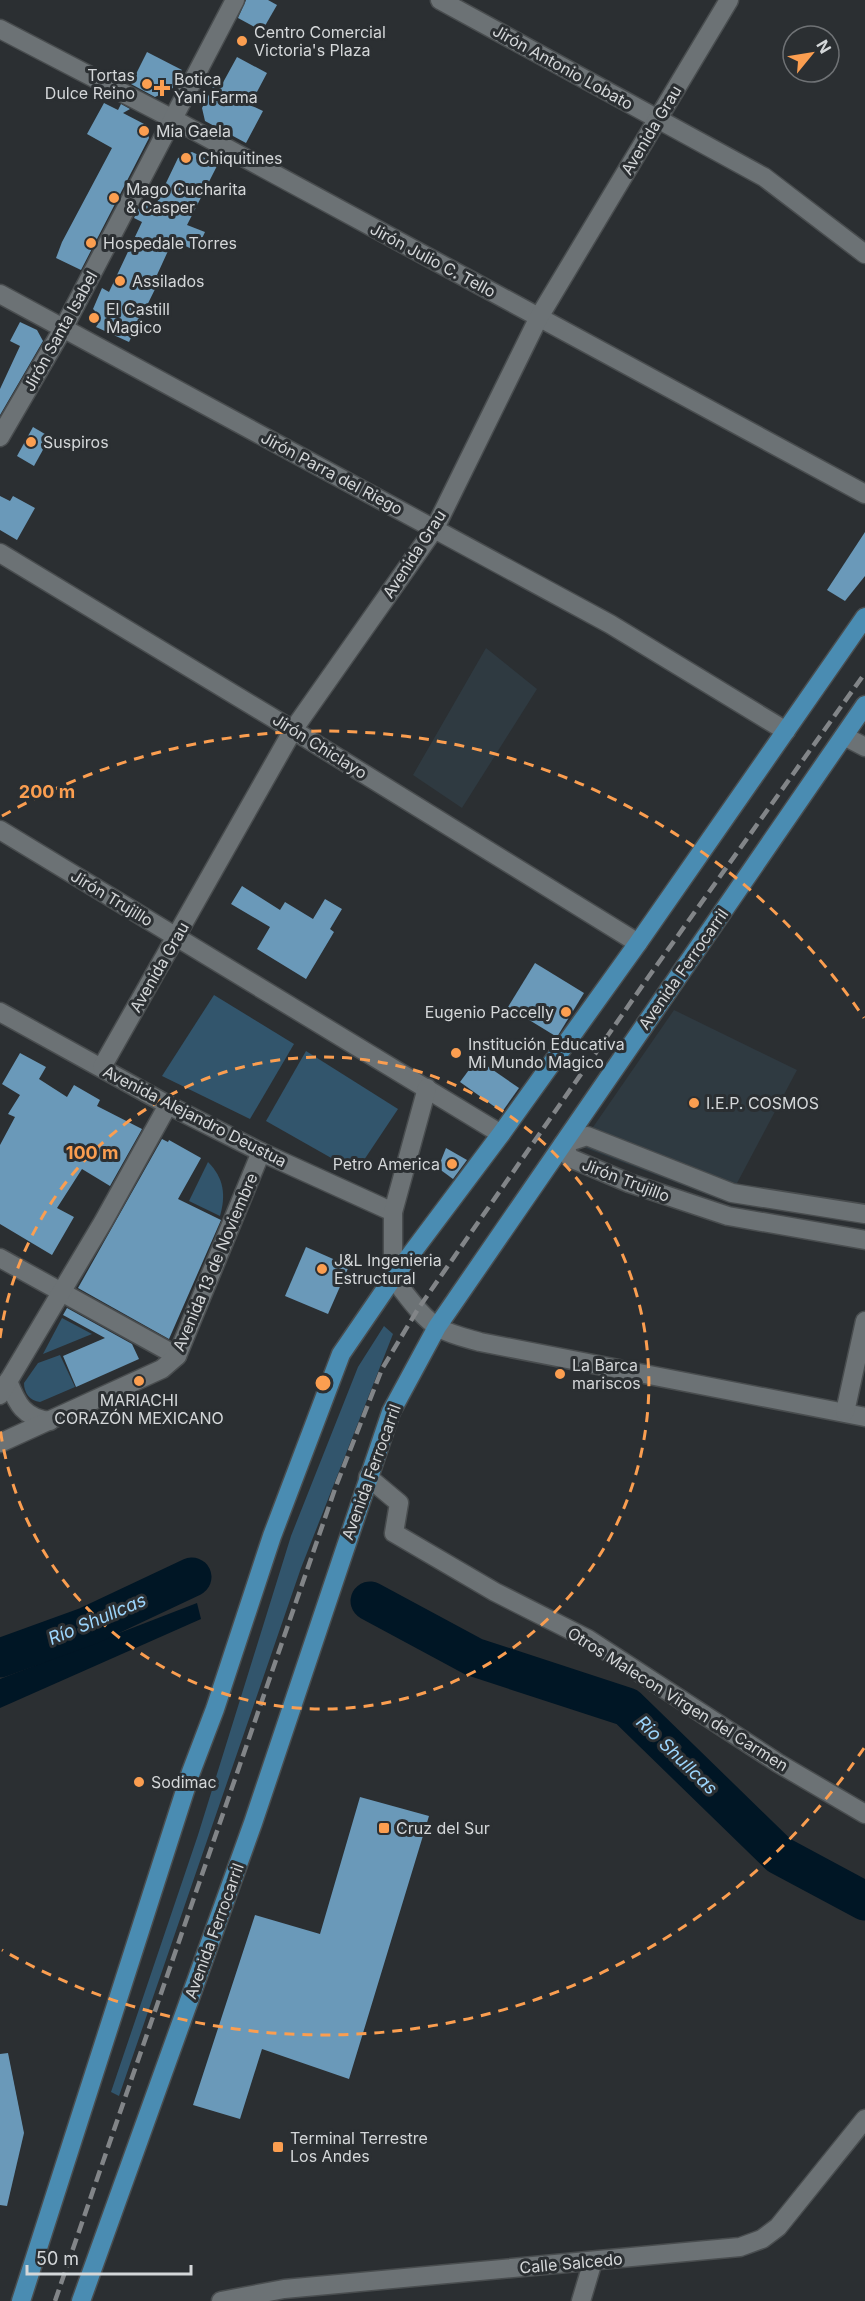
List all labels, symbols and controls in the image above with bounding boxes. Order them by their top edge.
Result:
street label: Jirón Antonio Lobato [489,20,637,114]
place label: Centro Comercial Victoria's Plaza [254,22,386,60]
north arrow [781,24,841,84]
marker: Centro Comercial Victoria's Plaza [235,34,249,48]
text: N [812,36,836,57]
place label: Tortas Dulce Reino [45,65,135,103]
place label: Botica Yani Farma [174,69,258,107]
marker: Tortas Dulce Reino [140,77,154,91]
marker: Botica Yani Farma [155,81,169,95]
street label: Avenida Grau [616,82,686,178]
place label: Mia Gaela [156,121,231,141]
marker: Mia Gaela [137,124,151,138]
place label: Chiquitines [198,148,283,168]
marker: Chiquitines [179,151,193,165]
place label: Mago Cucharita & Casper [126,179,247,217]
marker: Mago Cucharita & Casper [107,191,121,205]
street label: Jirón Julio C. Tello [367,218,499,302]
place label: Hospedale Torres [103,233,237,253]
marker: Hospedale Torres [84,236,98,250]
street label: Jirón Santa Isabel [19,267,101,395]
place label: Assilados [132,271,205,291]
marker: Assilados [113,274,127,288]
place label: El Castill Magico [106,299,170,337]
marker: El Castill Magico [87,311,101,325]
street label: Jirón Parra del Riego [258,427,406,519]
place label: Suspiros [43,432,109,452]
marker: Suspiros [24,435,38,449]
street label: Avenida Grau [378,506,450,602]
street label: Jirón Chiclayo [269,709,371,783]
text: 200 m [19,781,75,802]
street label: Jirón Trujillo [67,866,157,930]
street label: Avenida Ferrocarril [634,905,732,1033]
street label: Avenida Grau [125,918,193,1016]
place label: Eugenio Paccelly [425,1002,554,1022]
marker: Eugenio Paccelly [559,1005,573,1019]
place label: Institución Educativa Mi Mundo Magico [468,1034,625,1072]
marker: Institución Educativa Mi Mundo Magico [449,1046,463,1060]
street label: Avenida Alejandro Deustua [100,1061,290,1171]
place label: I.E.P. COSMOS [706,1093,819,1113]
marker: I.E.P. COSMOS [687,1096,701,1110]
text: 100 m [66,1142,118,1163]
place label: Petro America [333,1154,440,1174]
street label: Jirón Trujillo [579,1154,673,1206]
marker: Petro America [445,1157,459,1171]
street label: Avenida 13 de Noviembre [168,1170,262,1354]
place label: J&L Ingenieria Estructural [334,1250,442,1288]
marker: J&L Ingenieria Estructural [315,1262,329,1276]
place label: La Barca mariscos [572,1355,641,1393]
marker: La Barca mariscos [553,1367,567,1381]
centre of rings [313,1373,333,1393]
marker: MARIACHI CORAZÓN MEXICANO [132,1374,146,1388]
place label: MARIACHI CORAZÓN MEXICANO [54,1390,224,1428]
street label: Avenida Ferrocarril [337,1401,405,1543]
water label: Río Shullcas [45,1589,149,1649]
street label: Otros Malecon Virgen del Carmen [564,1623,792,1775]
water label: Rio Shullcas [632,1711,722,1799]
place label: Sodimac [151,1772,217,1792]
marker: Sodimac [132,1775,146,1789]
place label: Cruz del Sur [396,1818,490,1838]
marker: Cruz del Sur [377,1821,391,1835]
street label: Avenida Ferrocarril [180,1860,248,2002]
place label: Terminal Terrestre Los Andes [290,2128,428,2166]
marker: Terminal Terrestre Los Andes [271,2140,285,2154]
scale bar [27,2238,190,2276]
text: 50 m [36,2248,79,2269]
street label: Calle Salcedo [519,2249,623,2277]

